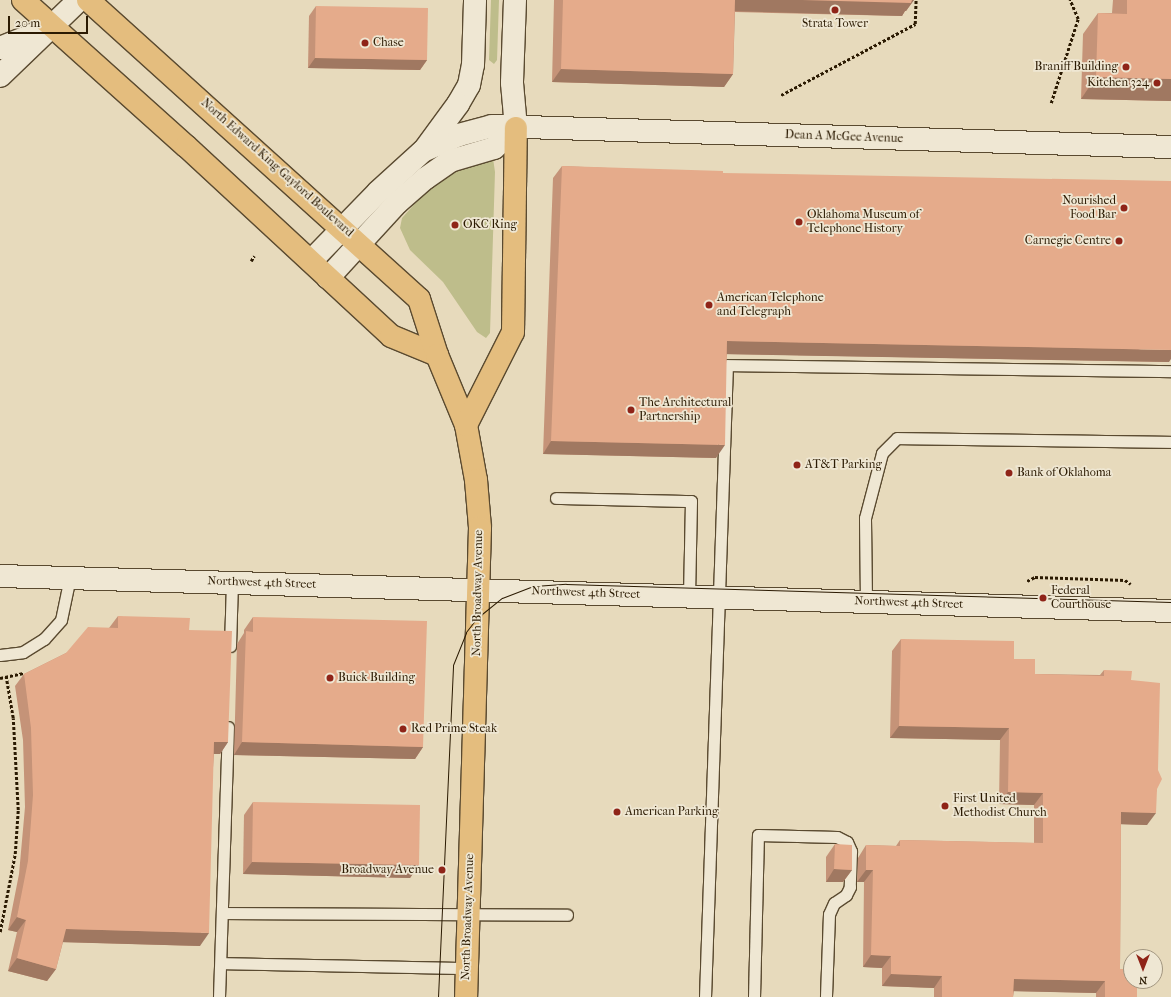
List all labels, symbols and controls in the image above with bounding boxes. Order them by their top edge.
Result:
marker: Strata Tower [830,5,840,15]
scale bar [10,8,90,34]
text: 20 m [15,16,40,30]
place label: Strata Tower [802,17,868,31]
place label: Chase [373,36,404,50]
marker: Chase [360,38,370,48]
place label: Braniff Building [1035,60,1118,74]
marker: Braniff Building [1121,62,1131,72]
place label: Kitchen 324 [1087,76,1149,90]
marker: Kitchen 324 [1152,78,1162,88]
street label: North Edward King Gaylord Boulevard [198,96,356,240]
street label: Dean A McGee Avenue [785,128,903,146]
place label: Nourished Food Bar [1062,194,1116,222]
marker: Nourished Food Bar [1119,203,1129,213]
place label: Oklahoma Museum of Telephone History [807,208,920,236]
marker: Oklahoma Museum of Telephone History [794,217,804,227]
place label: OKC Ring [463,218,517,232]
marker: OKC Ring [450,220,460,230]
place label: Carnegie Centre [1025,234,1111,248]
marker: Carnegie Centre [1114,236,1124,246]
place label: American Telephone and Telegraph [717,291,824,319]
marker: American Telephone and Telegraph [704,300,714,310]
place label: The Architectural Partnership [639,396,731,424]
marker: The Architectural Partnership [626,405,636,415]
place label: AT&T Parking [805,458,882,472]
marker: AT&T Parking [792,460,802,470]
place label: Bank of Oklahoma [1017,466,1111,480]
marker: Bank of Oklahoma [1004,468,1014,478]
street label: North Broadway Avenue [470,530,486,656]
street label: Northwest 4th Street [207,574,317,592]
street label: Northwest 4th Street [531,584,641,602]
place label: Federal Courthouse [1051,584,1111,612]
marker: Federal Courthouse [1038,593,1048,603]
street label: Northwest 4th Street [854,594,964,612]
place label: Buick Building [338,671,415,685]
marker: Buick Building [325,673,335,683]
place label: Red Prime Steak [411,722,497,736]
marker: Red Prime Steak [398,724,408,734]
place label: First United Methodist Church [953,792,1047,820]
marker: First United Methodist Church [940,801,950,811]
place label: American Parking [625,805,718,819]
marker: American Parking [612,807,622,817]
street label: North Broadway Avenue [459,854,477,980]
place label: Broadway Avenue [341,863,434,877]
marker: Broadway Avenue [437,865,447,875]
north arrow [1123,949,1163,989]
text: N [1139,974,1147,987]

